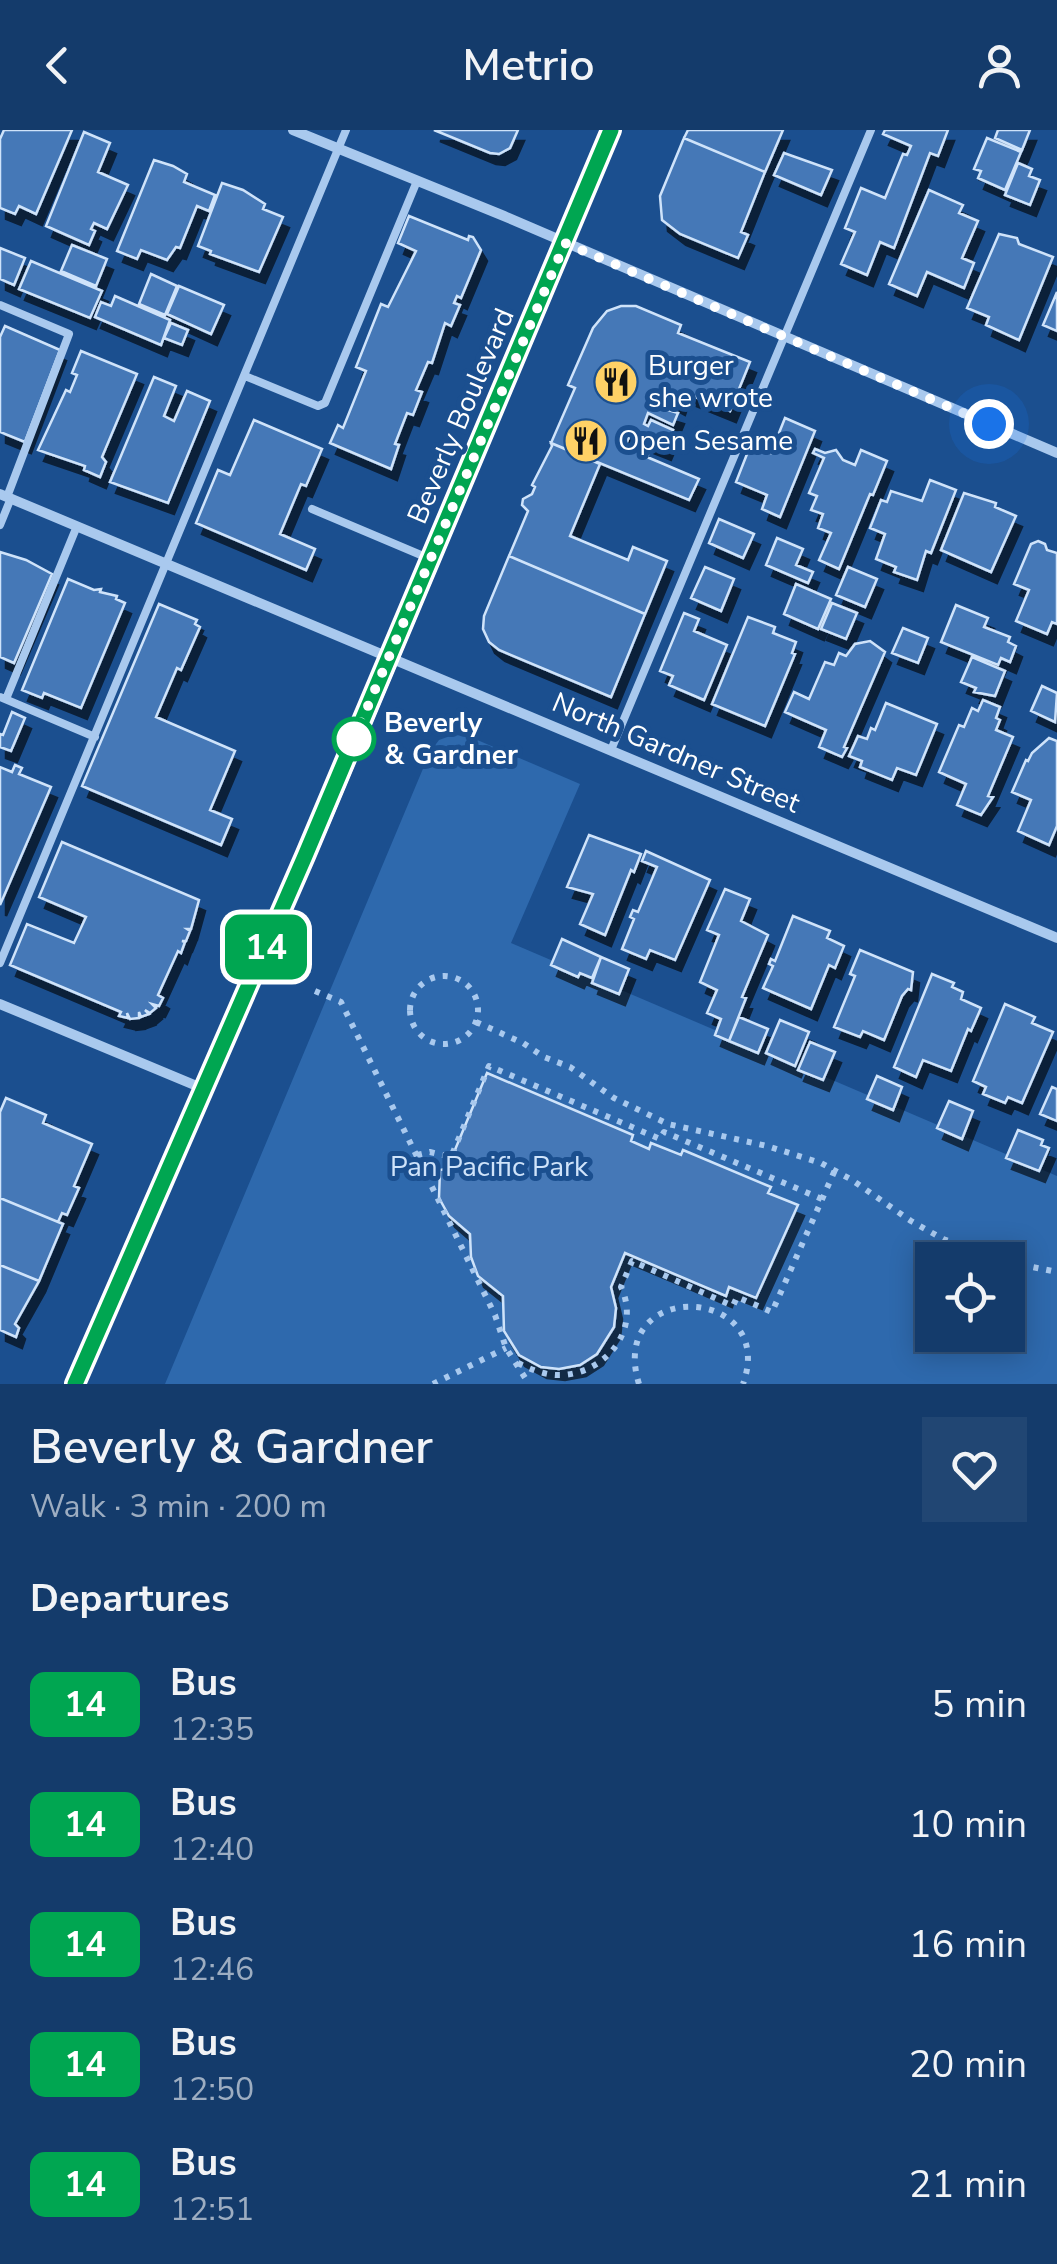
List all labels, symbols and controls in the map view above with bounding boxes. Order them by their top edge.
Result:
text: Metrio [462,35,595,96]
icon: back [30,38,85,93]
icon: person [972,38,1027,93]
street label: Beverly Boulevard [398,302,524,530]
place label: Burger she wrote [648,347,773,417]
restaurant icon: Burger she wrote [593,359,639,405]
your location [964,399,1014,449]
restaurant icon: Open Sesame [563,418,609,464]
place label: Open Sesame [618,422,793,460]
street label: North Gardner Street [546,684,806,822]
place label: Beverly & Gardner [384,704,518,774]
marker: Beverly & Gardner [333,718,375,760]
line badge: 14 [221,914,311,980]
text: 14 [245,924,287,971]
park label: Pan Pacific Park [390,1148,589,1186]
map controls [915,1242,1025,1352]
button: locate [915,1242,1025,1352]
text: Beverly & Gardner [30,1414,433,1480]
button: heart [922,1417,1027,1522]
text: Walk · 3 min · 200 m [30,1485,327,1528]
text: Departures [30,1573,229,1624]
text: Bus [170,1657,237,1708]
text: 5 min [932,1679,1027,1730]
text: 14 [64,1681,106,1728]
text: 12:35 [170,1708,254,1751]
text: Bus [170,1777,237,1828]
text: 10 min [909,1799,1027,1850]
text: 14 [64,1801,106,1848]
text: 12:40 [170,1828,254,1871]
text: Bus [170,1897,237,1948]
text: 16 min [909,1919,1027,1970]
text: 14 [64,1921,106,1968]
text: 12:46 [170,1948,254,1991]
text: Bus [170,2017,237,2068]
text: 20 min [909,2039,1027,2090]
text: 14 [64,2041,106,2088]
text: 12:50 [170,2068,254,2111]
text: Bus [170,2137,237,2188]
text: 21 min [909,2159,1027,2210]
text: 14 [64,2161,106,2208]
text: 12:51 [170,2188,254,2231]

